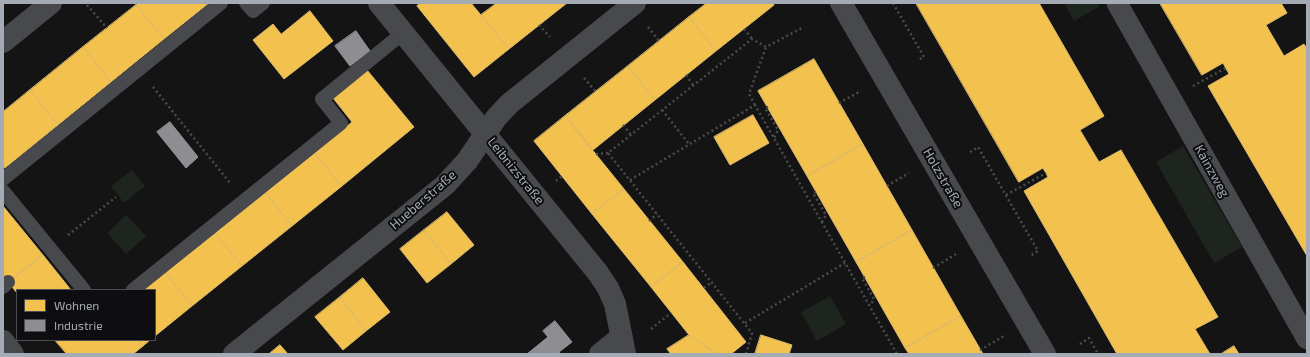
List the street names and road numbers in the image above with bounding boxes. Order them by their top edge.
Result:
street label: Leibnizstraße [484,134,548,208]
street label: Kainzweg [1191,142,1233,200]
street label: Holzstraße [920,145,966,211]
street label: Hueberstraße [387,167,459,233]

